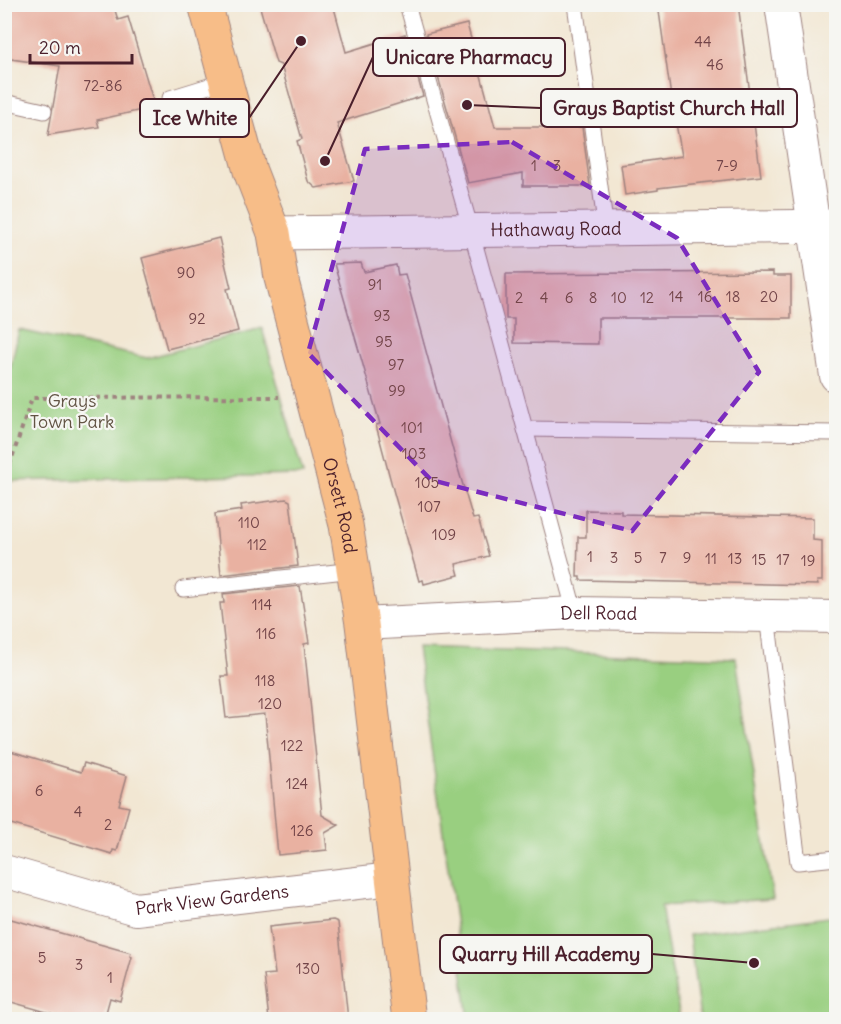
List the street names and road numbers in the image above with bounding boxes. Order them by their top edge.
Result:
street label: Hathaway Road [490,217,622,241]
street label: Orsett Road [318,455,362,555]
street label: Dell Road [560,601,638,625]
street label: Park View Gardens [134,879,290,920]

